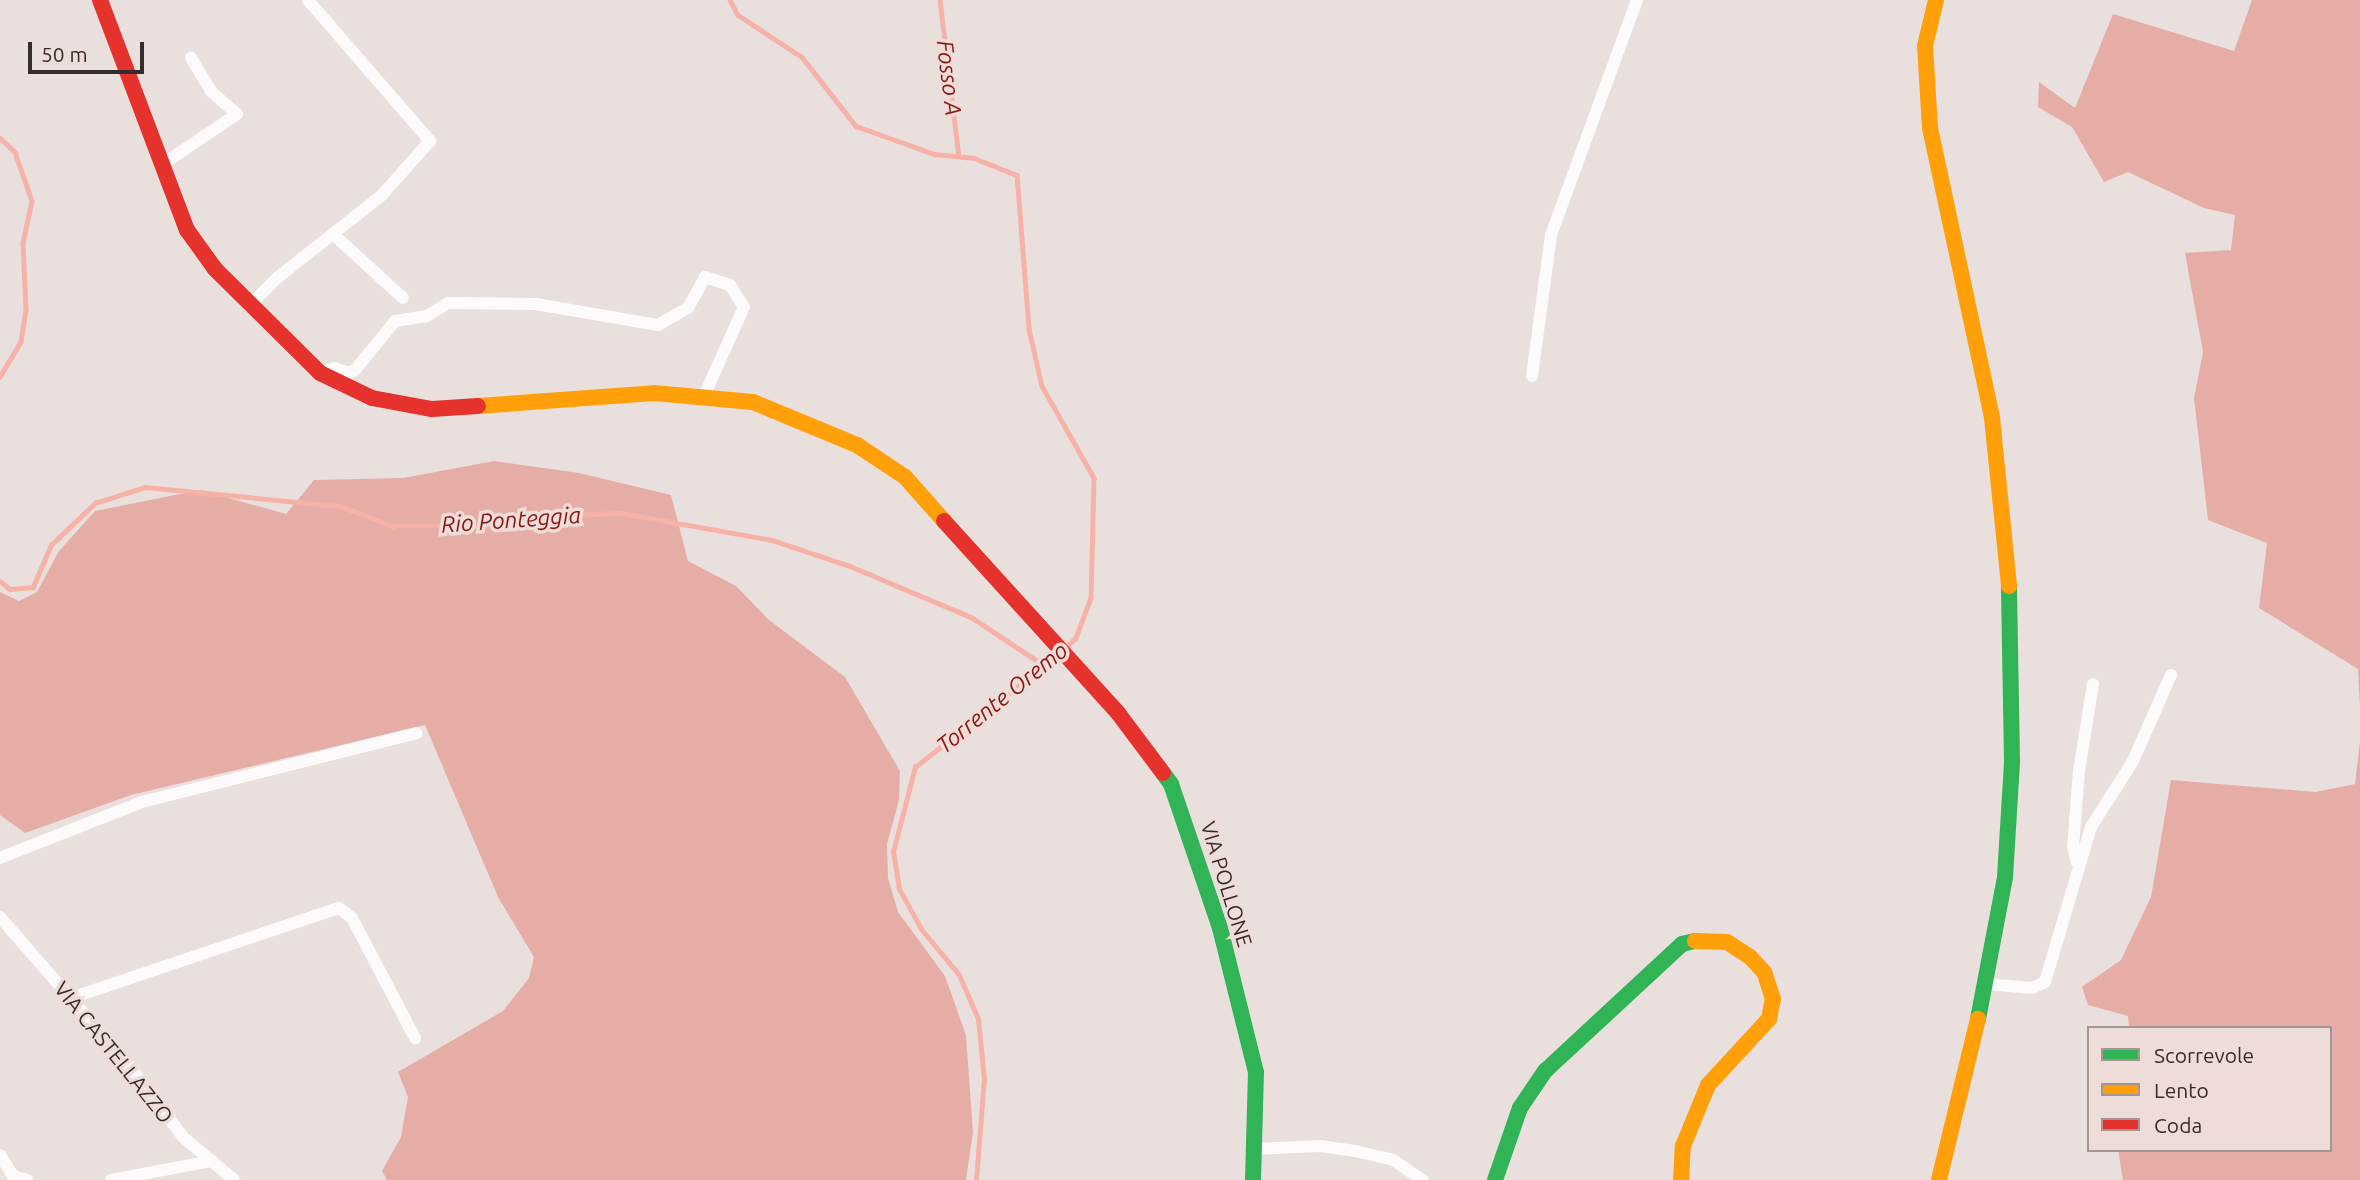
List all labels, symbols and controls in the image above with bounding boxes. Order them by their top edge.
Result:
scale bar [32,28,147,72]
water label: Fosso A [931,39,967,117]
text: 50 m [41,42,88,66]
water label: Rio Ponteggia [440,501,582,539]
water label: Torrente Oremo [931,637,1073,759]
street label: VIA POLLONE [1196,818,1258,950]
street label: VIA CASTELLAZZO [49,976,179,1128]
legend [2087,1026,2332,1152]
text: Scorrevole [2154,1043,2254,1067]
text: Lento [2154,1078,2209,1102]
text: Coda [2154,1113,2202,1137]

